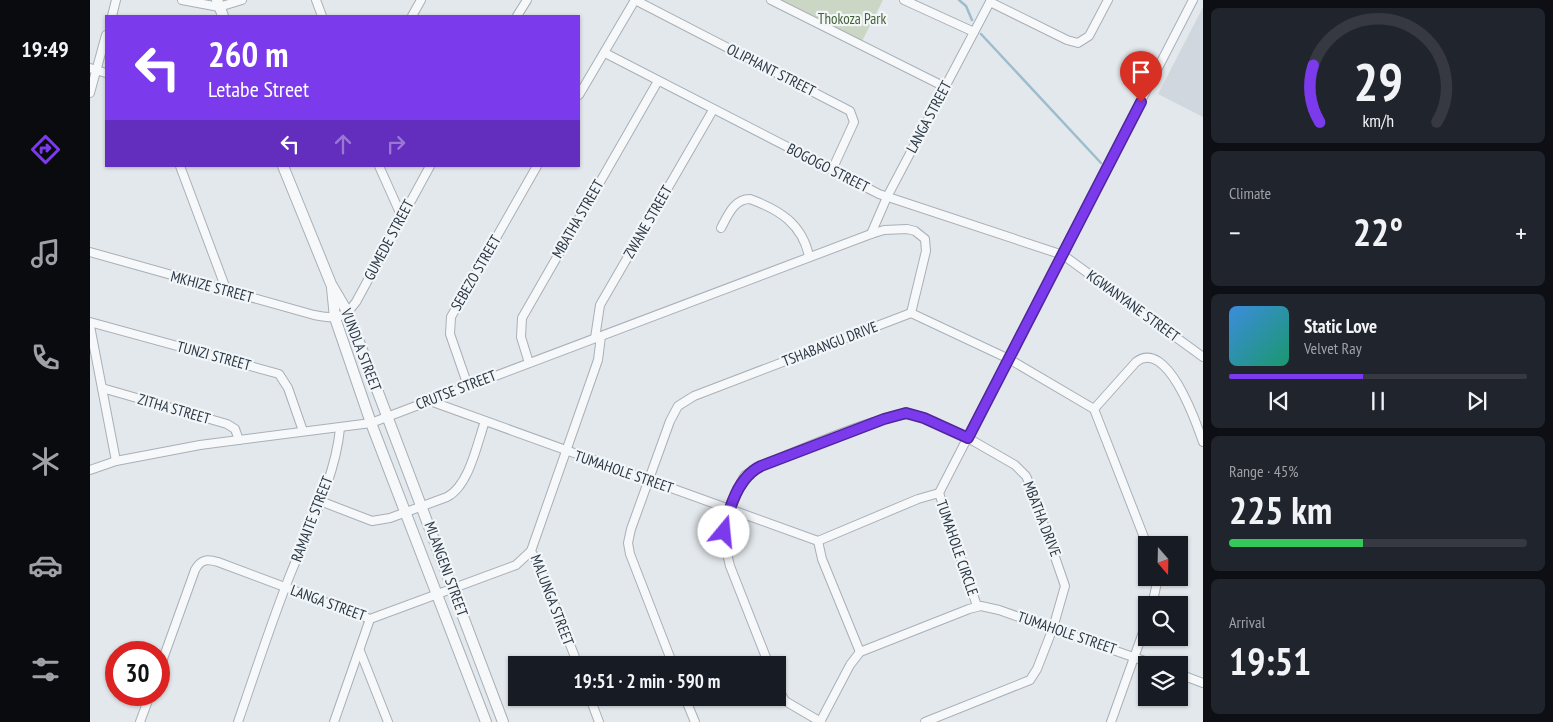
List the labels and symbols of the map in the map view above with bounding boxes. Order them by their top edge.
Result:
park label: Thokoza Park [818,9,886,28]
street label: OLIPHANT STREET [724,39,819,100]
pin [1120,51,1162,102]
street label: LANGA STREET [902,77,956,156]
street label: BOGOGO STREET [784,139,873,196]
street label: MBATHA STREET [548,176,608,261]
street label: ZWANE STREET [619,182,676,262]
street label: GUMEDE STREET [359,196,418,283]
street label: SEBEZO STREET [446,231,505,314]
street label: MKHIZE STREET [169,266,256,307]
street label: KGWANYANE STREET [1083,266,1184,346]
street label: VUNDLA STREET [337,305,386,394]
street label: TSHABANGU DRIVE [779,317,880,370]
street label: TUNZI STREET [175,337,253,375]
street label: CRUTSE STREET [413,365,499,414]
street label: ZITHA STREET [136,389,213,428]
street label: TUMAHOLE STREET [572,446,676,497]
street label: RAMAITE STREET [286,473,337,564]
street label: MBATHA DRIVE [1019,478,1066,559]
street label: TUMAHOLE CIRCLE [932,497,983,598]
position arrow [697,505,749,557]
street label: MLANGENI STREET [421,519,473,619]
north arrow [1138,536,1188,586]
street label: MALUNGA STREET [526,552,579,648]
street label: LANGA STREET [288,580,369,625]
street label: TUMAHOLE STREET [1015,607,1119,658]
speed limit sign: 30 [105,641,170,706]

